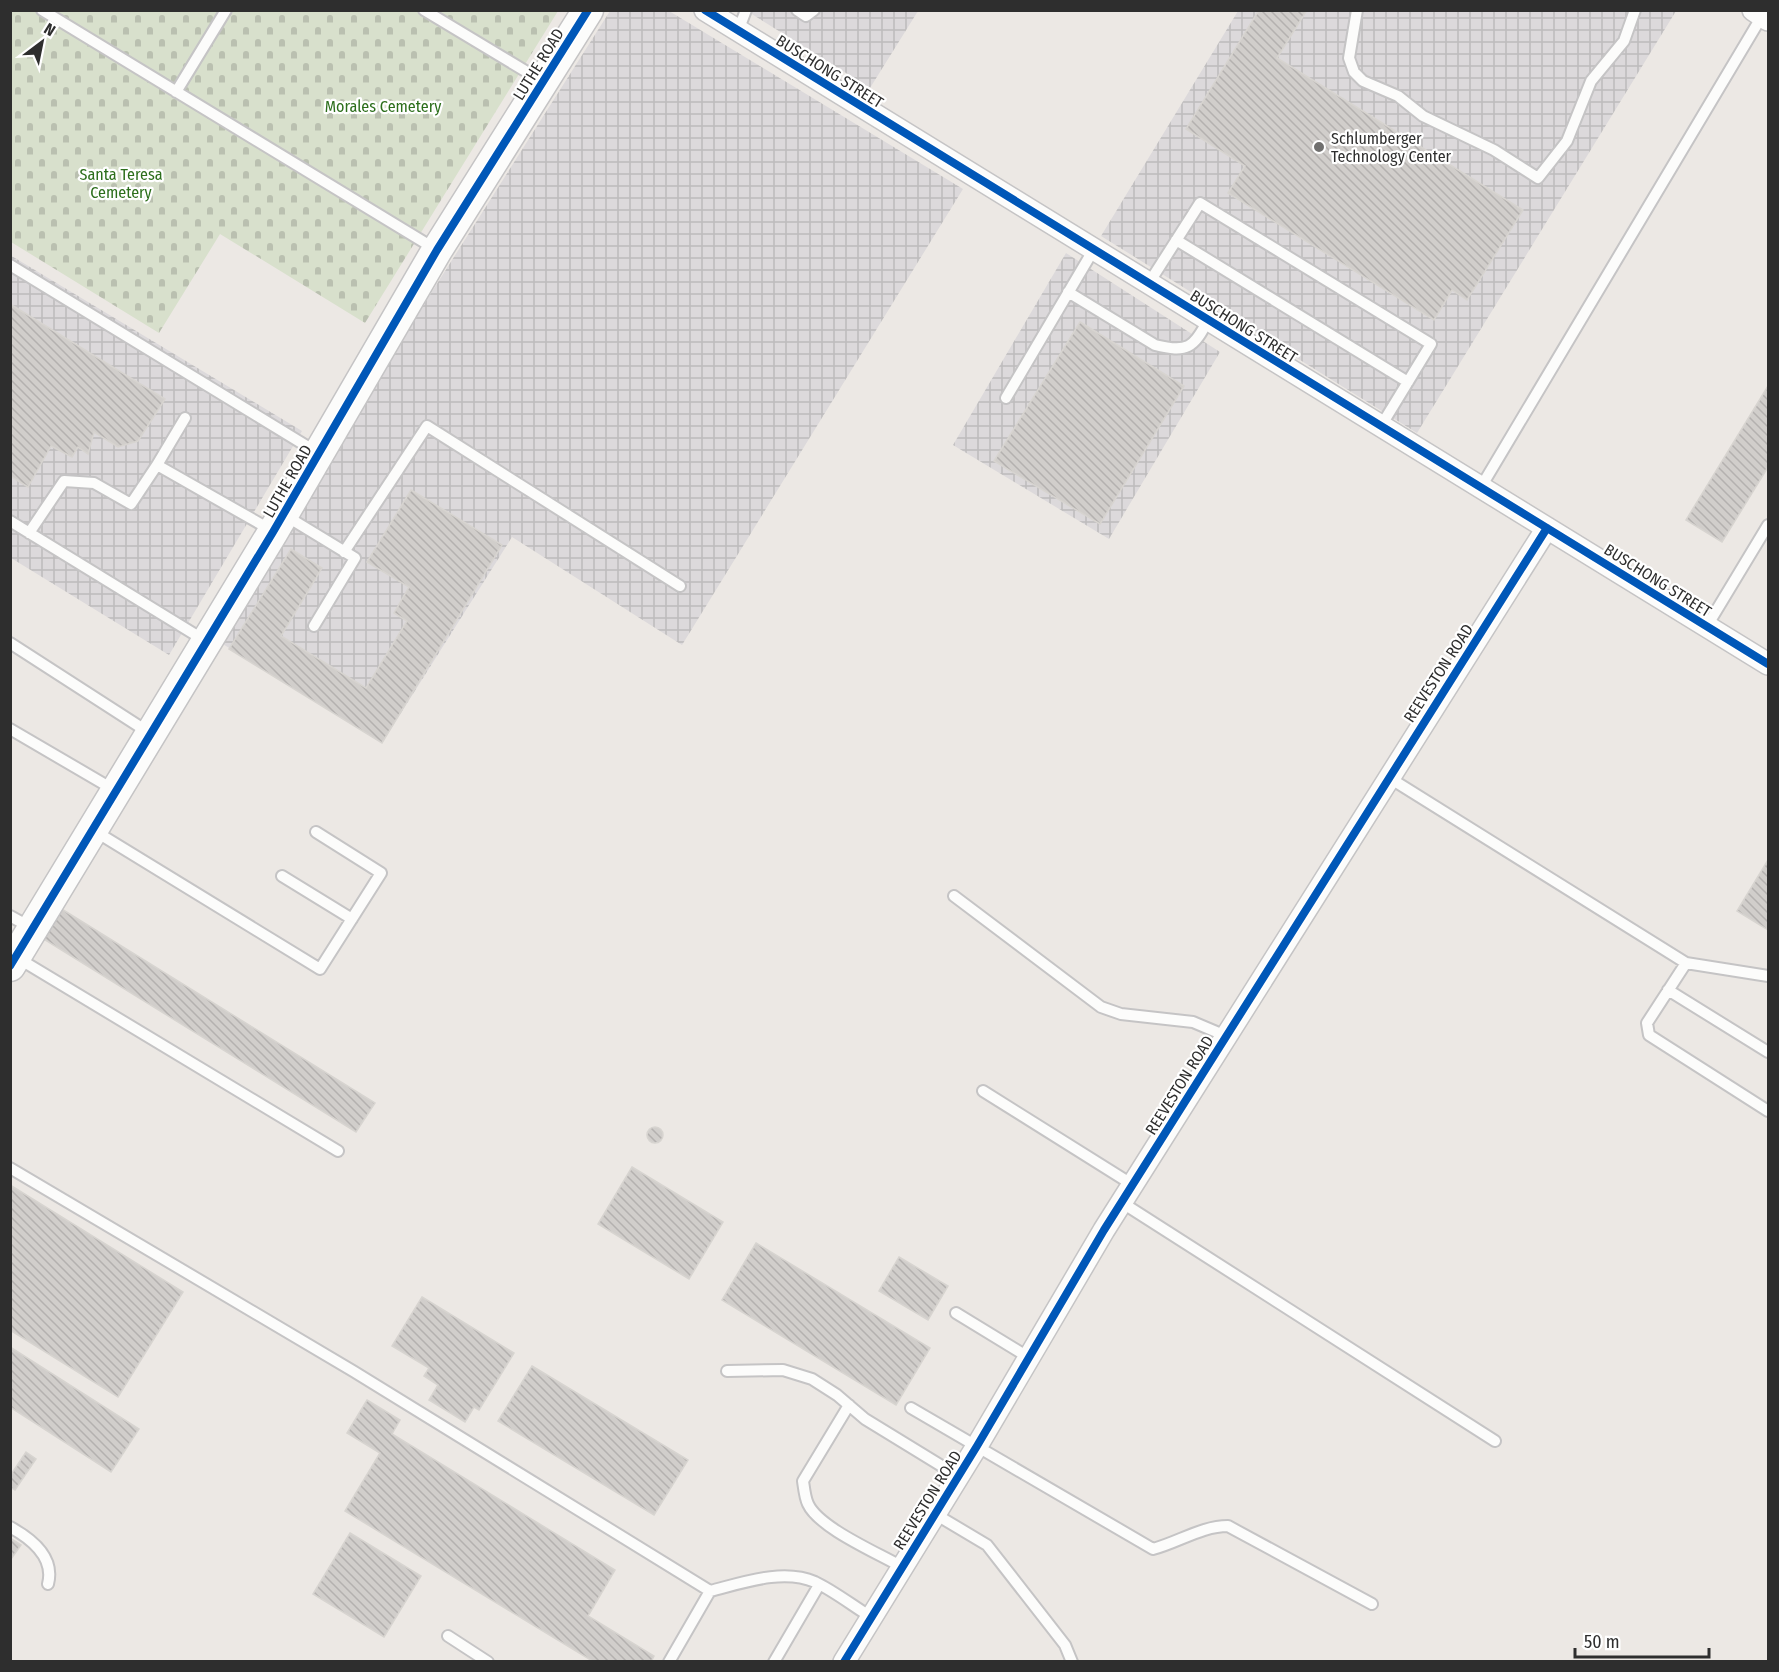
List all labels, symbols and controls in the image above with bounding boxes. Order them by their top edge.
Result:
north arrow [12,12,72,72]
text: N [41,19,59,40]
street label: LUTHE ROAD [509,25,568,104]
street label: BUSCHONG STREET [773,31,887,112]
park label: Morales Cemetery [325,97,442,116]
place label: Schlumberger Technology Center [1331,129,1452,166]
marker: Schlumberger Technology Center [1312,140,1326,154]
park label: Santa Teresa Cemetery [80,165,163,202]
street label: BUSCHONG STREET [1187,286,1301,367]
street label: LUTHE ROAD [259,442,316,521]
street label: BUSCHONG STREET [1601,540,1715,621]
street label: REEVESTON ROAD [1400,621,1477,726]
street label: REEVESTON ROAD [1141,1032,1218,1138]
street label: REEVESTON ROAD [889,1447,966,1553]
scale bar [1575,1621,1708,1659]
text: 50 m [1584,1631,1620,1653]

